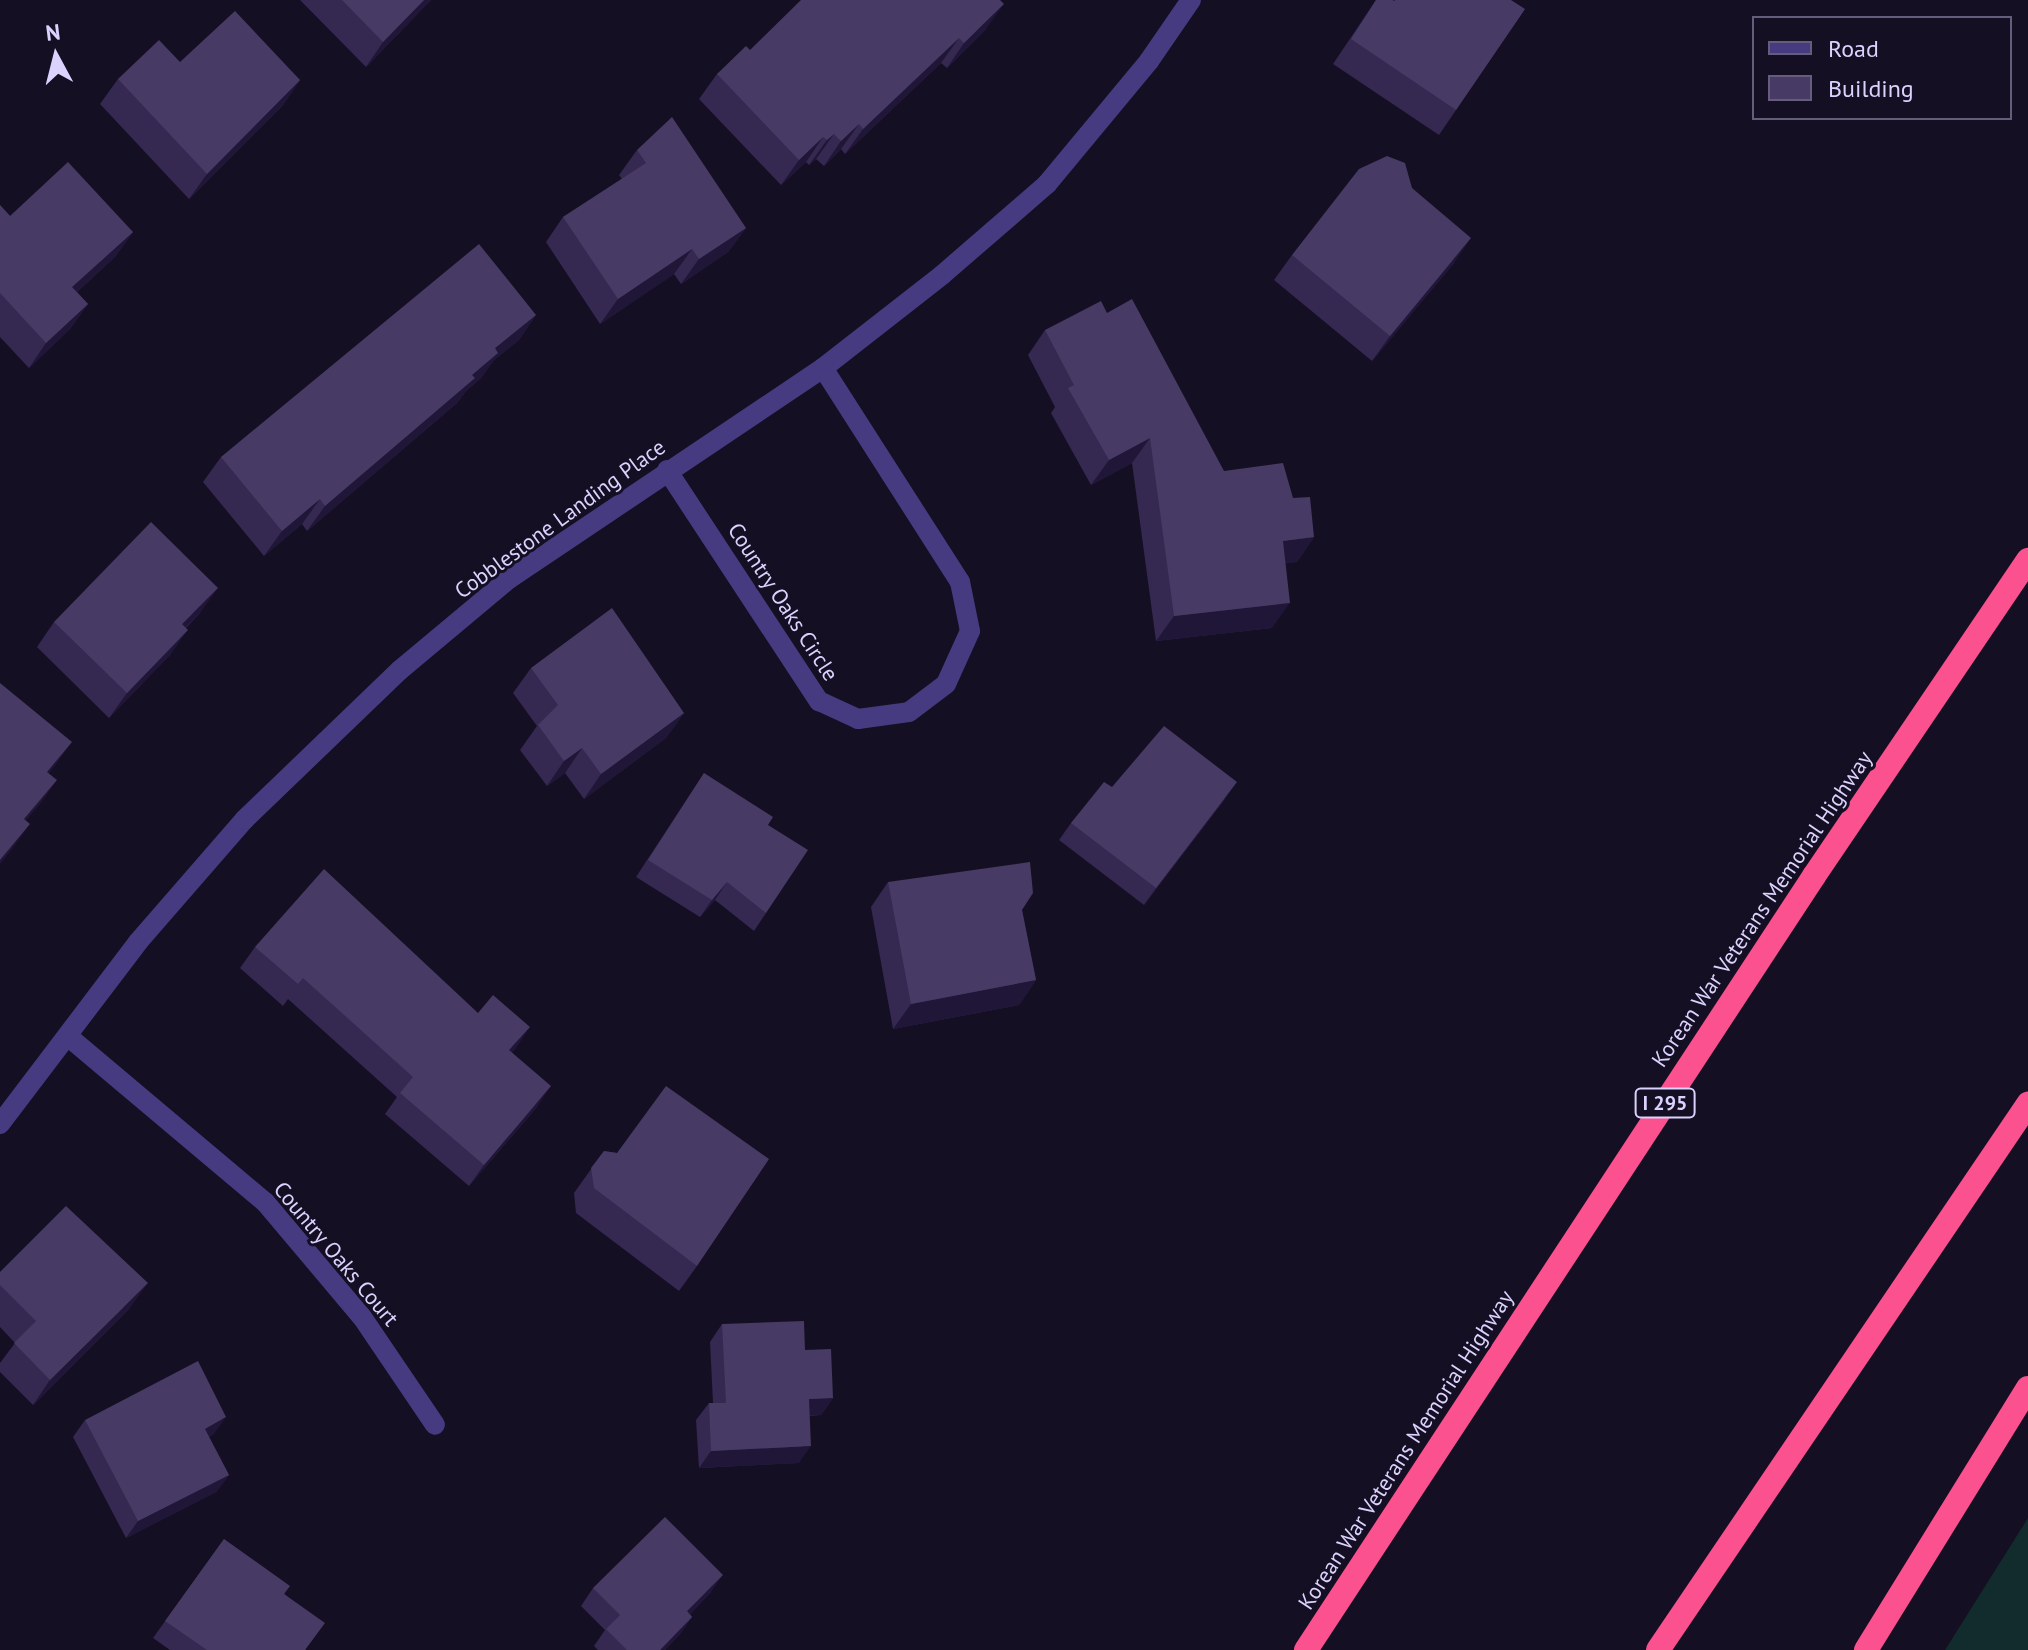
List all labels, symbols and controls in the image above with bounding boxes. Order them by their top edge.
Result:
north arrow [16,16,96,96]
legend [1752,16,2012,120]
text: N [44,17,62,47]
text: Road [1828,33,1879,64]
text: Building [1828,73,1914,104]
street label: Cobblestone Landing Place [450,434,670,604]
street label: Country Oaks Circle [722,518,844,686]
street label: Korean War Veterans Memorial Highway [1646,746,1878,1072]
road number: I 295 [1633,1087,1697,1119]
street label: Country Oaks Court [268,1176,404,1332]
street label: Korean War Veterans Memorial Highway [1292,1285,1520,1615]

